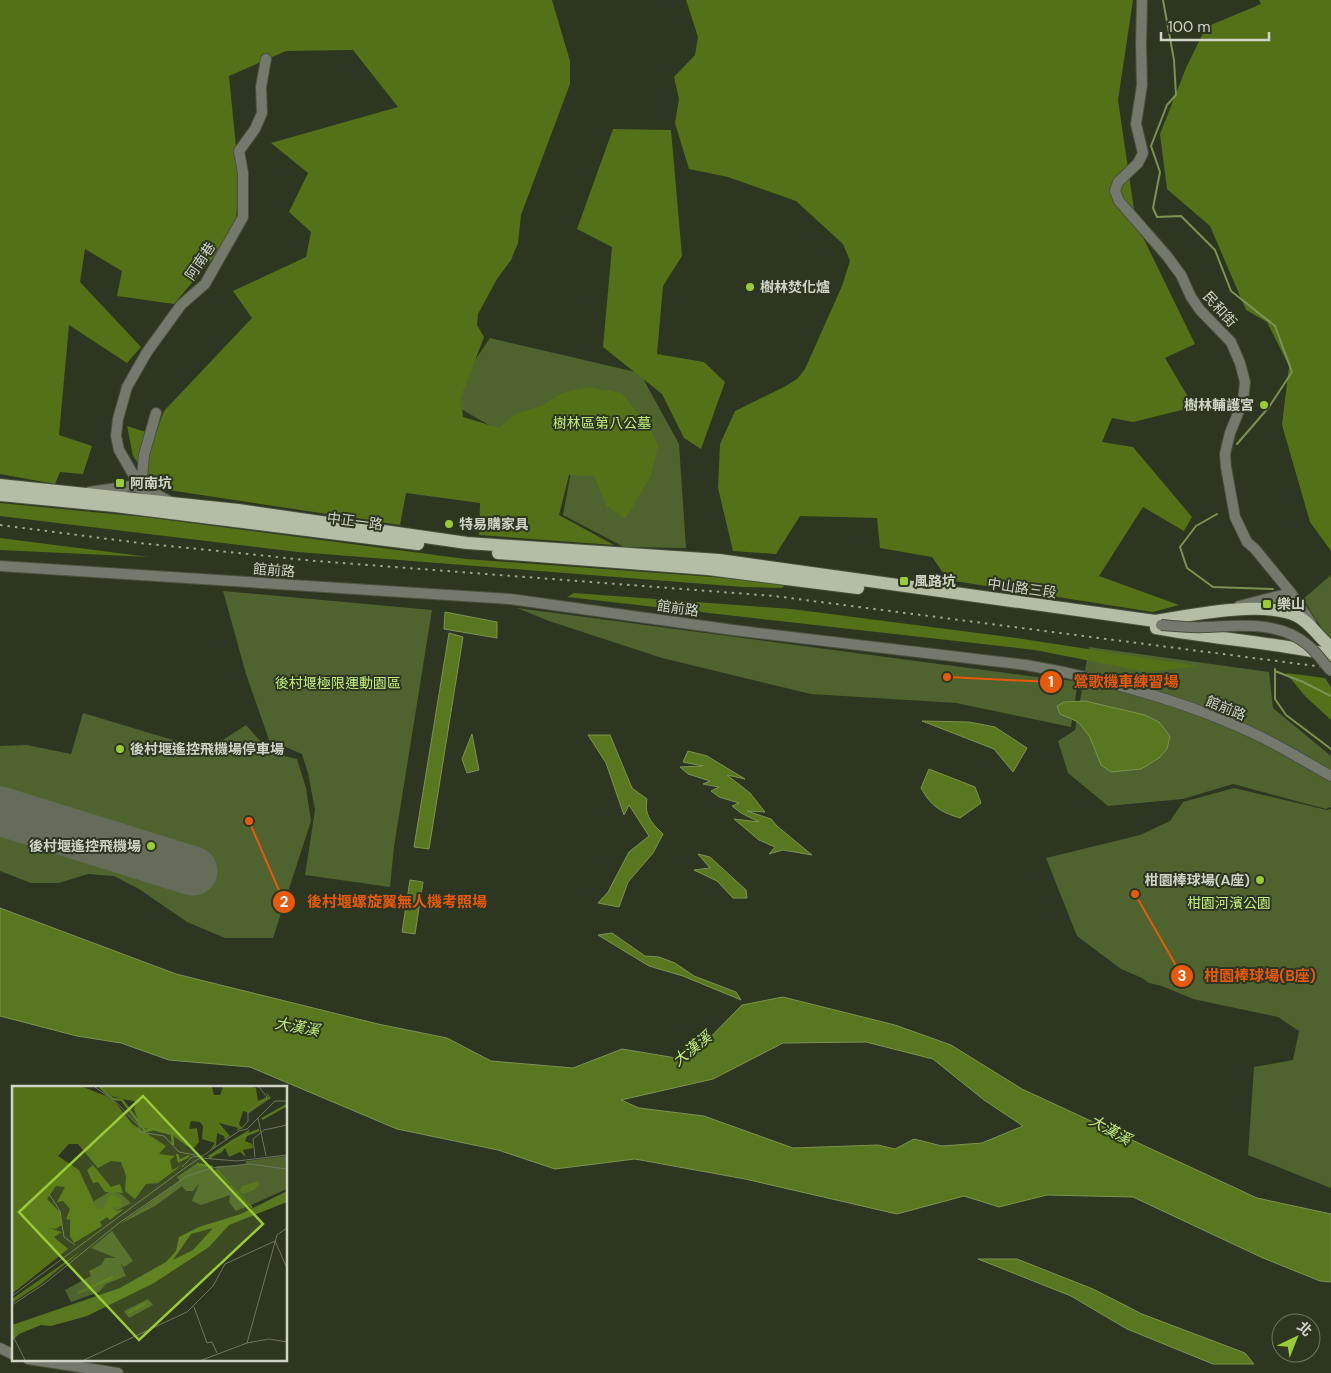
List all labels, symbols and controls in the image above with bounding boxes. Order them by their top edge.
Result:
scale bar [1161,10,1268,42]
text: 100 m [1168,17,1211,37]
street label: 阿南巷 [181,239,219,283]
place label: 樹林焚化爐 [760,278,830,296]
marker: 樹林焚化爐 [744,281,756,293]
street label: 民和街 [1199,287,1241,331]
place label: 樹林輔護宮 [1184,396,1254,414]
marker: 樹林輔護宮 [1258,399,1270,411]
park label: 樹林區第八公墓 [553,414,651,432]
place label: 阿南坑 [130,474,172,492]
marker: 阿南坑 [114,477,126,489]
street label: 中正一路 [326,509,384,533]
place label: 特易購家具 [459,515,529,533]
marker: 特易購家具 [443,518,455,530]
street label: 館前路 [252,560,296,580]
place label: 風路坑 [914,572,956,590]
street label: 中山路三段 [986,574,1058,602]
marker: 風路坑 [898,575,910,587]
place label: 樂山 [1277,595,1305,613]
street label: 館前路 [656,596,700,620]
marker: 樂山 [1261,598,1273,610]
callout: 鶯歌機車練習場 [1038,667,1188,697]
text: 1 [1048,672,1054,692]
text: 鶯歌機車練習場 [1073,672,1179,692]
park label: 後村堰極限運動園區 [275,674,401,692]
street label: 館前路 [1203,692,1249,724]
place label: 後村堰遙控飛機場停車場 [130,740,284,758]
marker: 後村堰遙控飛機場停車場 [114,743,126,755]
place label: 後村堰遙控飛機場 [29,837,141,855]
marker: 後村堰遙控飛機場 [145,840,157,852]
place label: 柑園棒球場(A座) [1145,871,1250,889]
marker: 柑園棒球場(A座) [1254,874,1266,886]
callout: 後村堰螺旋翼無人機考照場 [272,887,497,917]
text: 2 [280,892,289,912]
text: 後村堰螺旋翼無人機考照場 [307,892,487,912]
park label: 柑園河濱公園 [1187,894,1271,912]
callout: 柑園棒球場(B座) [1169,961,1326,991]
text: 3 [1177,966,1187,986]
text: 柑園棒球場(B座) [1204,966,1316,986]
water label: 大漢溪 [273,1013,323,1041]
water label: 大漢溪 [668,1026,717,1071]
inset map [12,1086,288,1360]
water label: 大漢溪 [1085,1110,1136,1151]
north arrow [1271,1313,1321,1363]
text: 北 [1294,1317,1316,1340]

